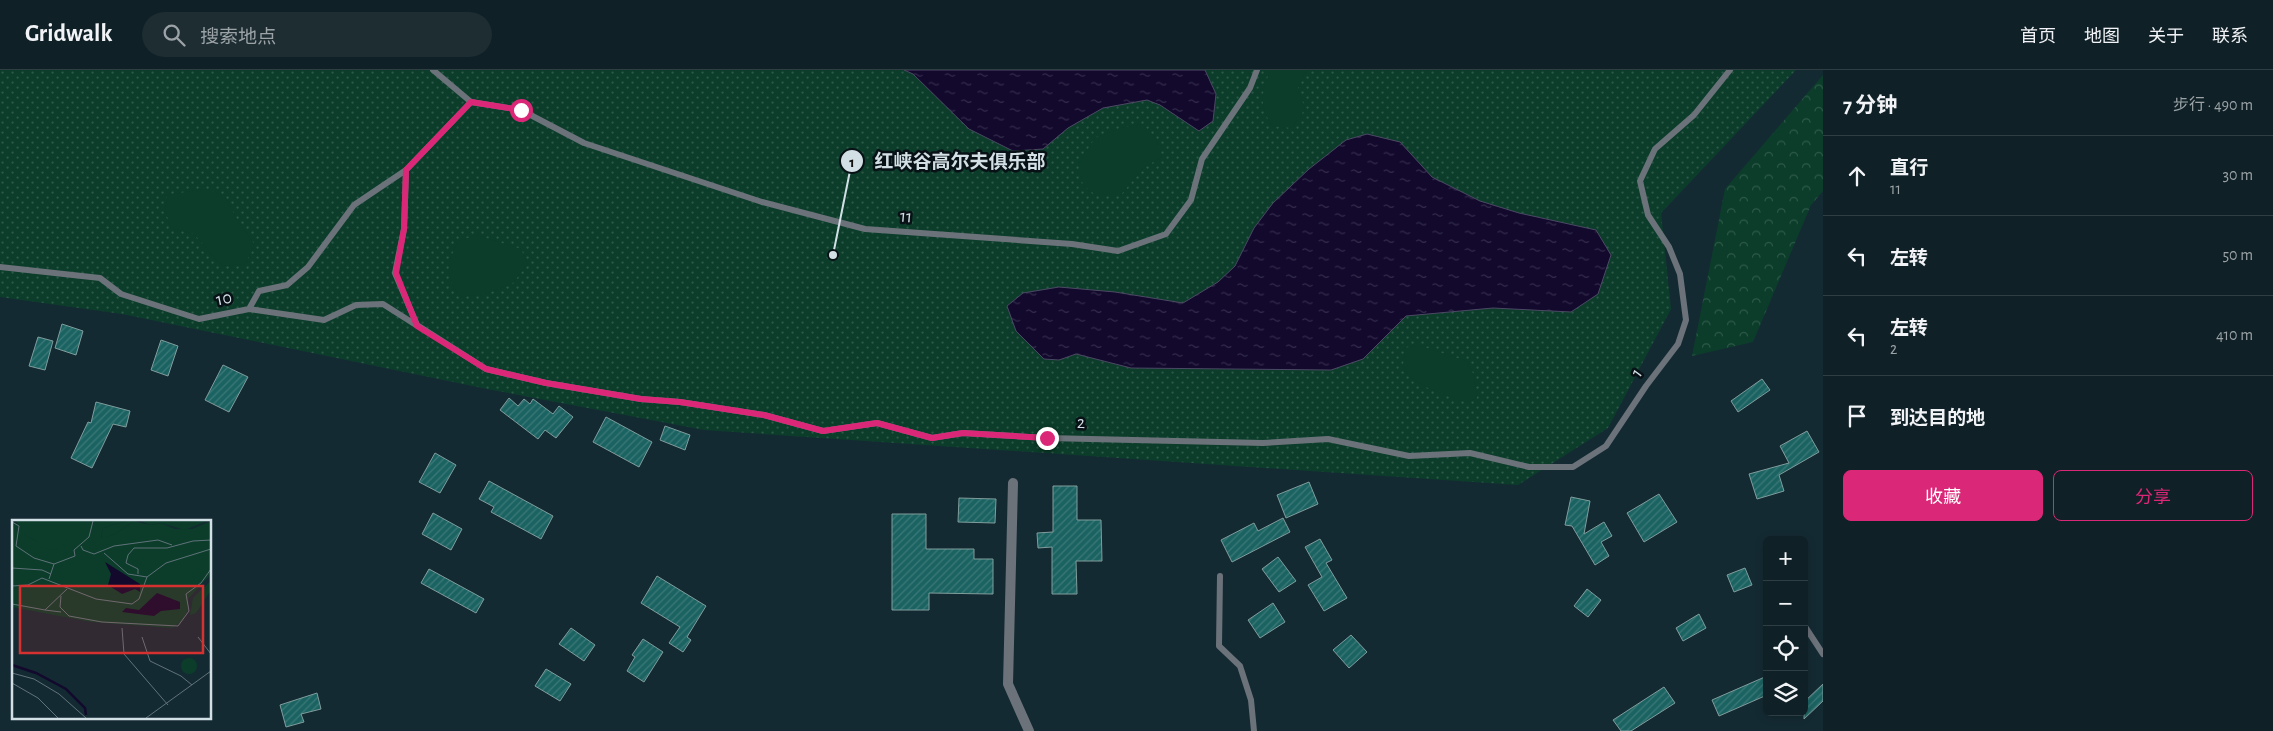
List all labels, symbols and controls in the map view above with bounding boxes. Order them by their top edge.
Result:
search box [142,12,492,57]
icon: search [160,21,188,49]
text: Gridwalk [25,22,112,46]
text: 搜索地点 [200,28,276,47]
text: 首页 [2020,28,2056,46]
text: 地图 [2084,28,2120,46]
text: 关于 [2148,28,2184,46]
text: 联系 [2212,28,2248,46]
text: 7 分钟 [1843,95,1897,116]
text: 步行 · 490 m [2173,97,2253,113]
route start [510,99,533,122]
callout: 红峡谷高尔夫俱乐部 [839,144,1055,178]
text: 红峡谷高尔夫俱乐部 [874,151,1046,172]
text: 1 [849,155,855,170]
text: 直行 [1890,159,1928,178]
icon: ahead [1843,162,1871,190]
text: 30 m [2223,167,2253,183]
text: 11 [1890,181,1901,197]
street label: 11 [899,207,913,227]
icon: left [1843,242,1871,270]
text: 50 m [2222,247,2253,263]
text: 左转 [1890,249,1928,268]
street label: 10 [214,289,234,309]
text: 左转 [1890,319,1928,338]
icon: left [1843,322,1871,350]
text: 410 m [2216,327,2253,343]
text: 2 [1890,341,1897,357]
street label: 1 [1628,365,1646,381]
icon: arrive [1843,402,1871,430]
text: 到达目的地 [1890,409,1985,428]
street label: 2 [1077,414,1085,432]
route end [1036,427,1059,450]
button: 收藏 [1843,470,2043,521]
button: 分享 [2053,470,2253,521]
inset map [12,520,211,718]
map controls [1763,536,1808,716]
button: + [1763,536,1808,581]
button: − [1763,581,1808,626]
button: locate [1763,626,1808,671]
button: layers [1763,671,1808,716]

